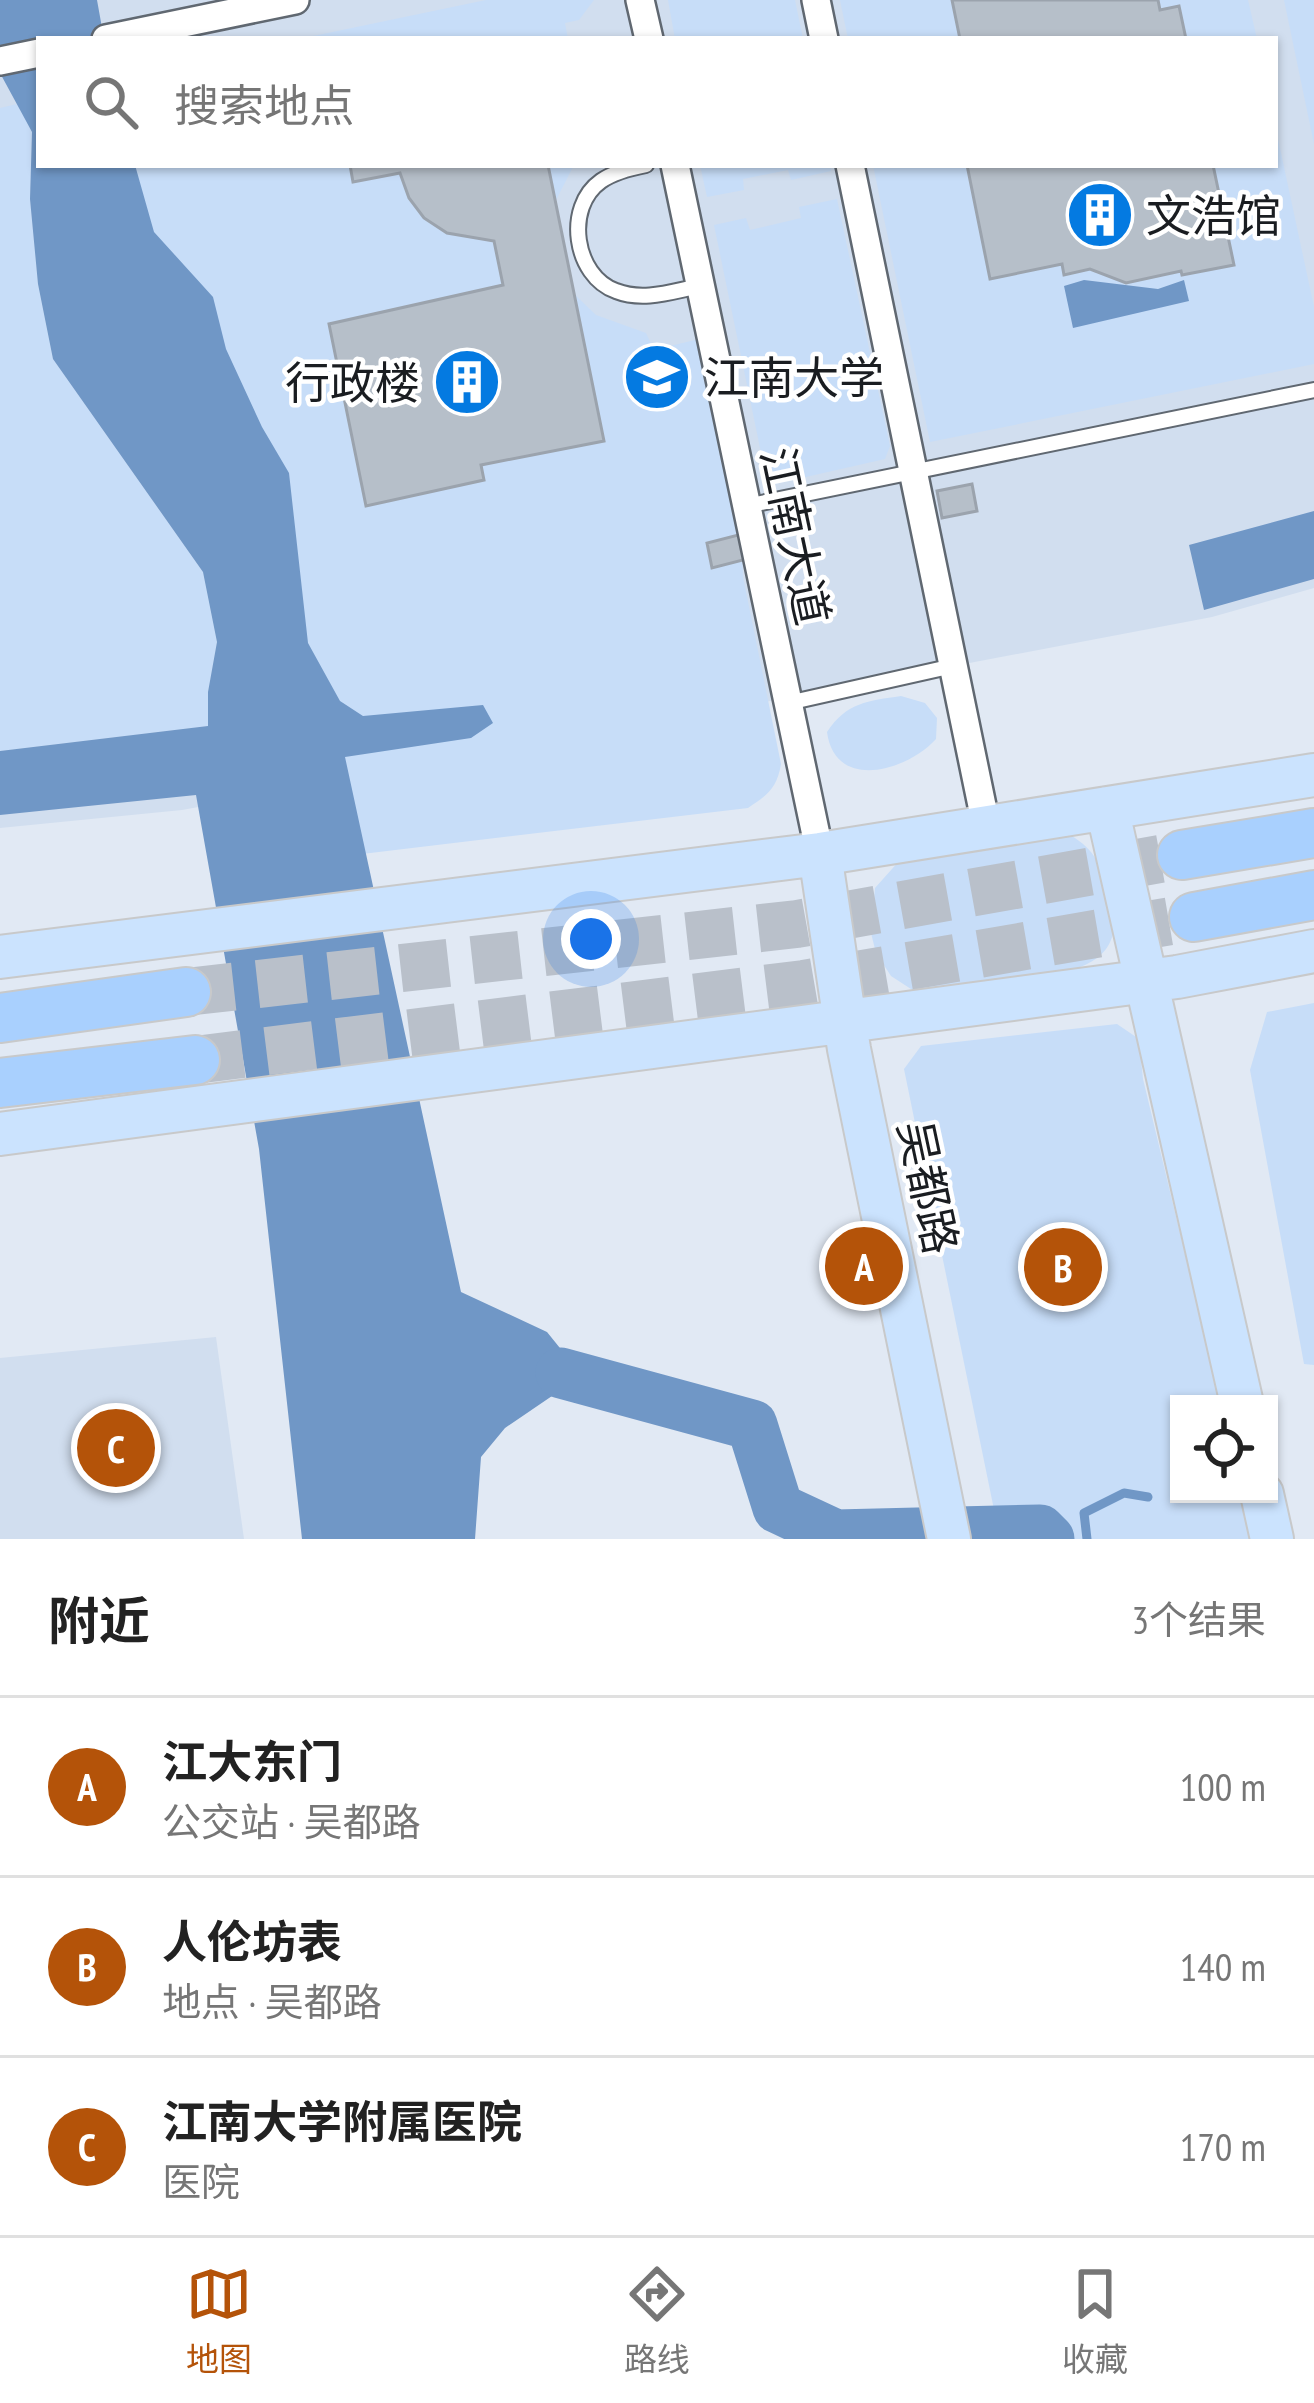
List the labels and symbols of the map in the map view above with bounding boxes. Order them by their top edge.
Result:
building icon: 文浩馆 [1065,180,1135,250]
place label: 文浩馆 [1146,186,1281,244]
school or university icon: 江南大学 [622,342,692,412]
building icon: 行政楼 [432,347,502,417]
place label: 江南大学 [704,348,884,406]
place label: 行政楼 [285,353,420,411]
street label: 江南大道 [749,442,843,630]
your location [561,909,621,969]
street label: 吴都路 [887,1115,971,1259]
pin: A [825,1221,903,1311]
pin: B [1024,1222,1102,1312]
pin: C [77,1403,155,1493]

